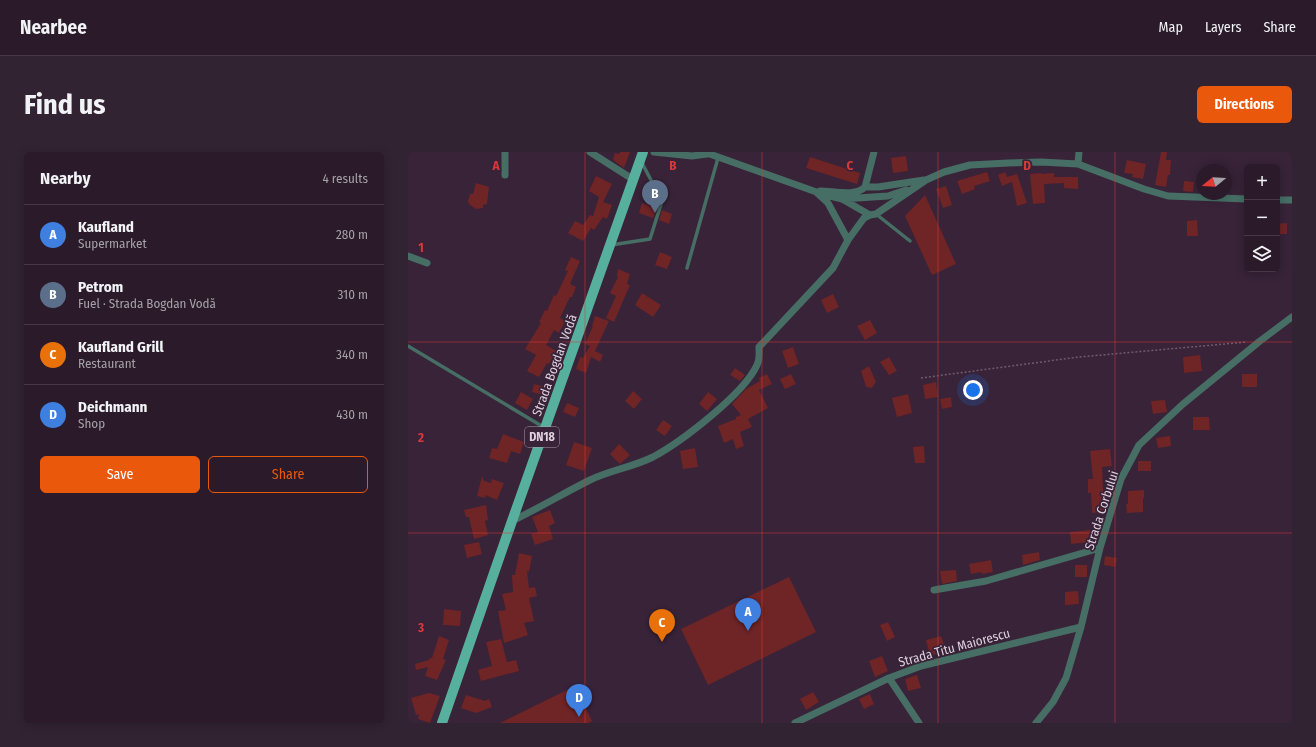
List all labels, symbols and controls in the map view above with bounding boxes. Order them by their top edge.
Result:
text: Nearbee [20,16,87,39]
text: Map [1159,19,1183,36]
text: Layers [1205,19,1241,36]
text: Share [1263,19,1296,36]
button: Directions [1197,86,1292,123]
text: Find us [24,88,106,121]
text: A [491,158,500,173]
text: B [669,158,677,173]
text: C [847,158,854,173]
text: D [1023,158,1031,173]
north arrow [1196,164,1232,200]
map controls [1244,164,1280,272]
button: + [1244,164,1280,200]
text: Nearby [40,168,91,189]
text: 4 results [322,171,368,186]
pin: B [642,180,668,213]
button: − [1244,200,1280,236]
text: Kaufland [78,218,134,236]
text: A [49,227,57,242]
text: 280 m [336,227,368,242]
text: Supermarket [78,236,147,251]
button: layers [1244,236,1280,272]
text: 1 [418,240,424,255]
text: Petrom [78,278,123,296]
text: B [49,287,57,302]
text: 310 m [338,287,368,302]
text: Fuel · Strada Bogdan Vodă [78,296,216,311]
street label: Strada Bogdan Vodă [529,312,580,418]
text: Kaufland Grill [78,338,163,356]
text: C [50,347,56,362]
text: 340 m [336,347,368,362]
text: Restaurant [78,356,136,371]
your location [963,380,983,400]
text: Deichmann [78,398,147,416]
text: D [49,407,57,422]
text: 430 m [336,407,368,422]
text: Shop [78,416,105,431]
road number: DN18 [525,427,559,447]
text: 2 [417,430,424,445]
button: Save [40,456,200,493]
button: Share [208,456,368,493]
street label: Strada Corbului [1082,469,1121,552]
pin: A [735,598,761,631]
pin: C [649,609,675,642]
text: 3 [417,620,424,635]
street label: Strada Titu Maiorescu [897,625,1012,670]
pin: D [566,684,592,717]

